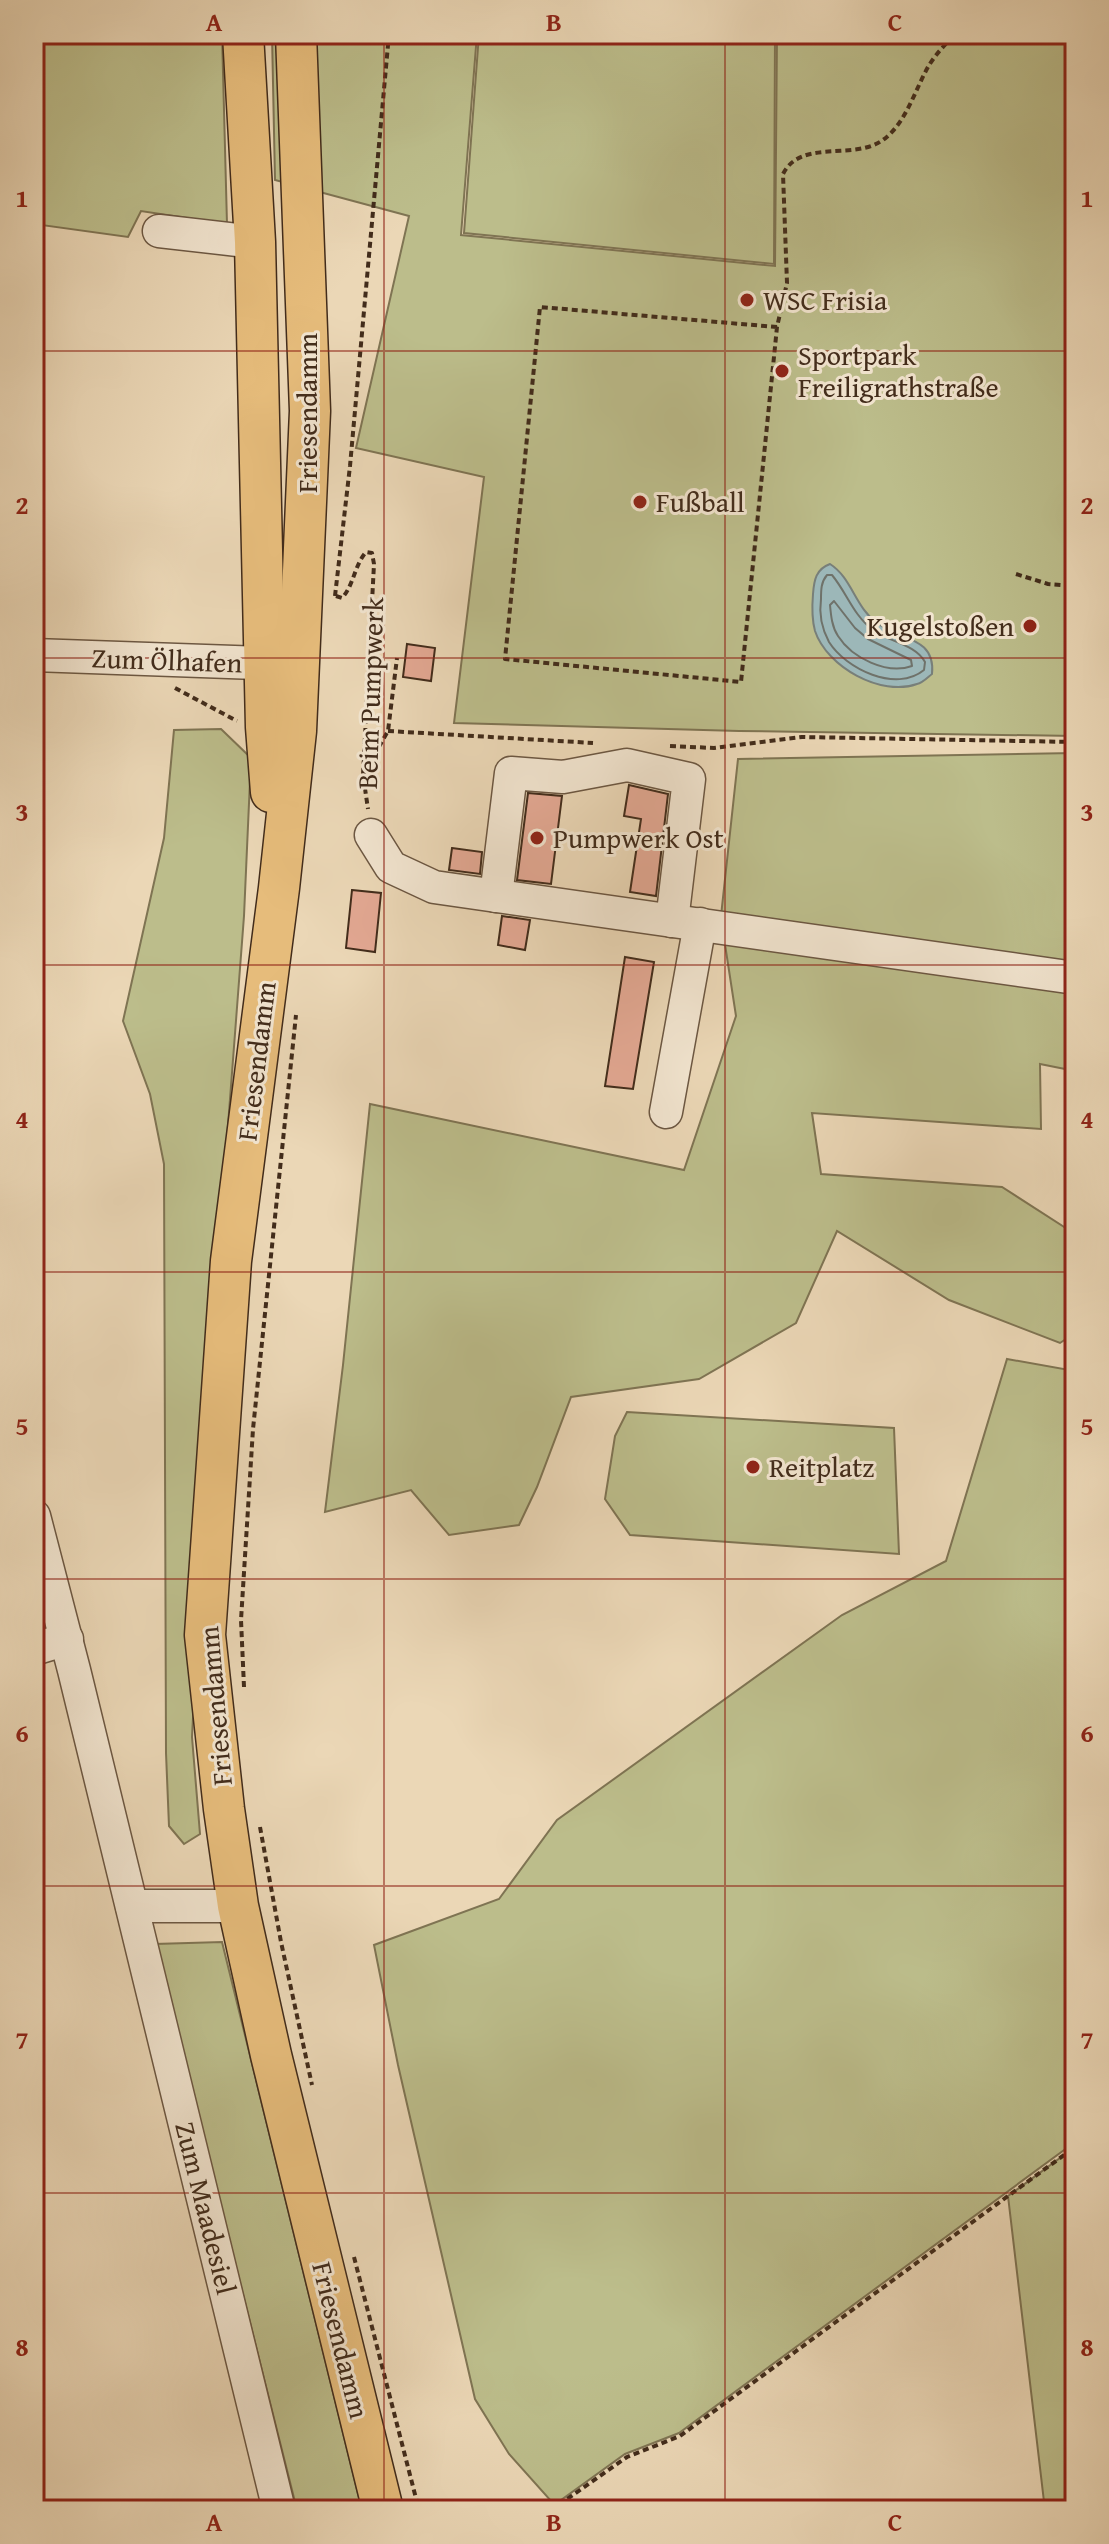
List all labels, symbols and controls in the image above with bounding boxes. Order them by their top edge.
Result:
text: A [206,2,223,41]
text: B [546,2,562,41]
text: C [888,2,902,41]
text: 1 [15,178,29,217]
text: 1 [1080,178,1094,217]
place label: WSC Frisia [763,279,888,320]
marker: WSC Frisia [738,291,756,309]
street label: Friesendamm [286,333,327,493]
place label: Sportpark Freiligrathstraße [798,334,999,407]
marker: Sportpark Freiligrathstraße [773,362,791,380]
place label: Fußball [656,481,745,522]
text: 2 [15,485,29,524]
text: 2 [1080,485,1094,524]
marker: Fußball [631,493,649,511]
street label: Beim Pumpwerk [346,595,393,790]
place label: Kugelstoßen [867,605,1014,646]
marker: Kugelstoßen [1021,617,1039,635]
street label: Zum Ölhafen [91,636,243,683]
text: 3 [15,792,29,831]
text: 3 [1080,792,1094,831]
place label: Pumpwerk Ost [553,817,724,858]
marker: Pumpwerk Ost [528,829,546,847]
street label: Friesendamm [225,979,286,1143]
text: 4 [15,1099,29,1138]
text: 4 [1080,1099,1094,1138]
text: 5 [15,1406,29,1445]
text: 5 [1080,1406,1094,1445]
place label: Reitplatz [769,1446,874,1487]
marker: Reitplatz [744,1458,762,1476]
street label: Friesendamm [187,1624,242,1788]
text: 6 [15,1713,29,1752]
text: 6 [1080,1713,1094,1752]
text: 7 [15,2020,29,2059]
text: 7 [1080,2020,1094,2059]
street label: Zum Maadesiel [165,2117,248,2299]
street label: Friesendamm [302,2257,381,2423]
text: 8 [15,2327,29,2366]
text: 8 [1080,2327,1094,2366]
text: A [206,2502,223,2541]
text: B [546,2502,562,2541]
text: C [888,2502,902,2541]

